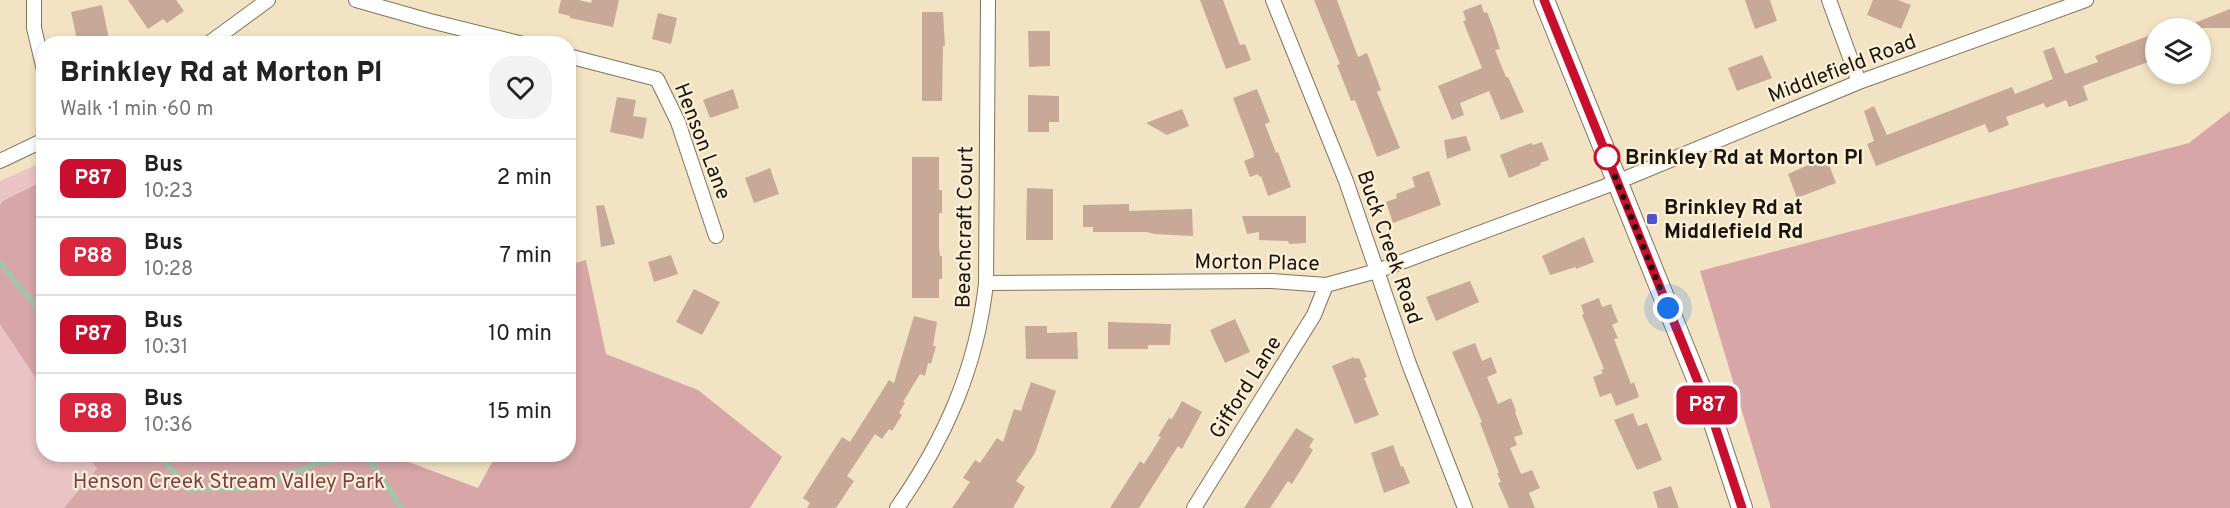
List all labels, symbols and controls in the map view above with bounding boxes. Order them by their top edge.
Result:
map controls [2145,18,2211,84]
button: layers [2145,18,2211,84]
street label: Middlefield Road [1765,29,1921,110]
text: Brinkley Rd at Morton Pl [60,56,383,92]
button: heart [489,56,552,119]
street label: Henson Lane [667,79,736,204]
text: Walk · 1 min · 60 m [60,97,213,123]
marker: Brinkley Rd at Morton Pl [1594,144,1620,170]
place label: Brinkley Rd at Morton Pl [1625,145,1863,172]
street label: Beachcraft Court [951,146,980,308]
text: Bus [144,152,183,179]
text: P87 [74,165,112,192]
text: 2 min [497,165,552,192]
street label: Buck Creek Road [1350,167,1428,328]
text: 10:23 [144,179,193,205]
place label: Brinkley Rd at Middlefield Rd [1664,195,1803,246]
marker: Brinkley Rd at Middlefield Rd [1645,212,1659,226]
text: Bus [144,230,183,257]
text: P88 [73,243,113,270]
text: 7 min [500,243,552,270]
street label: Morton Place [1194,249,1320,278]
text: 10:28 [144,257,193,283]
your location [1653,293,1683,323]
text: Bus [144,308,183,335]
text: P87 [74,321,112,348]
text: 10 min [488,321,552,348]
street label: Gifford Lane [1204,331,1289,444]
text: 10:31 [144,335,188,361]
text: Bus [144,386,183,413]
line badge: P87 [1672,386,1742,424]
text: P87 [1688,392,1726,419]
text: P88 [73,399,113,426]
text: 15 min [488,399,552,426]
text: 10:36 [144,413,193,439]
park label: Henson Creek Stream Valley Park [73,469,385,496]

